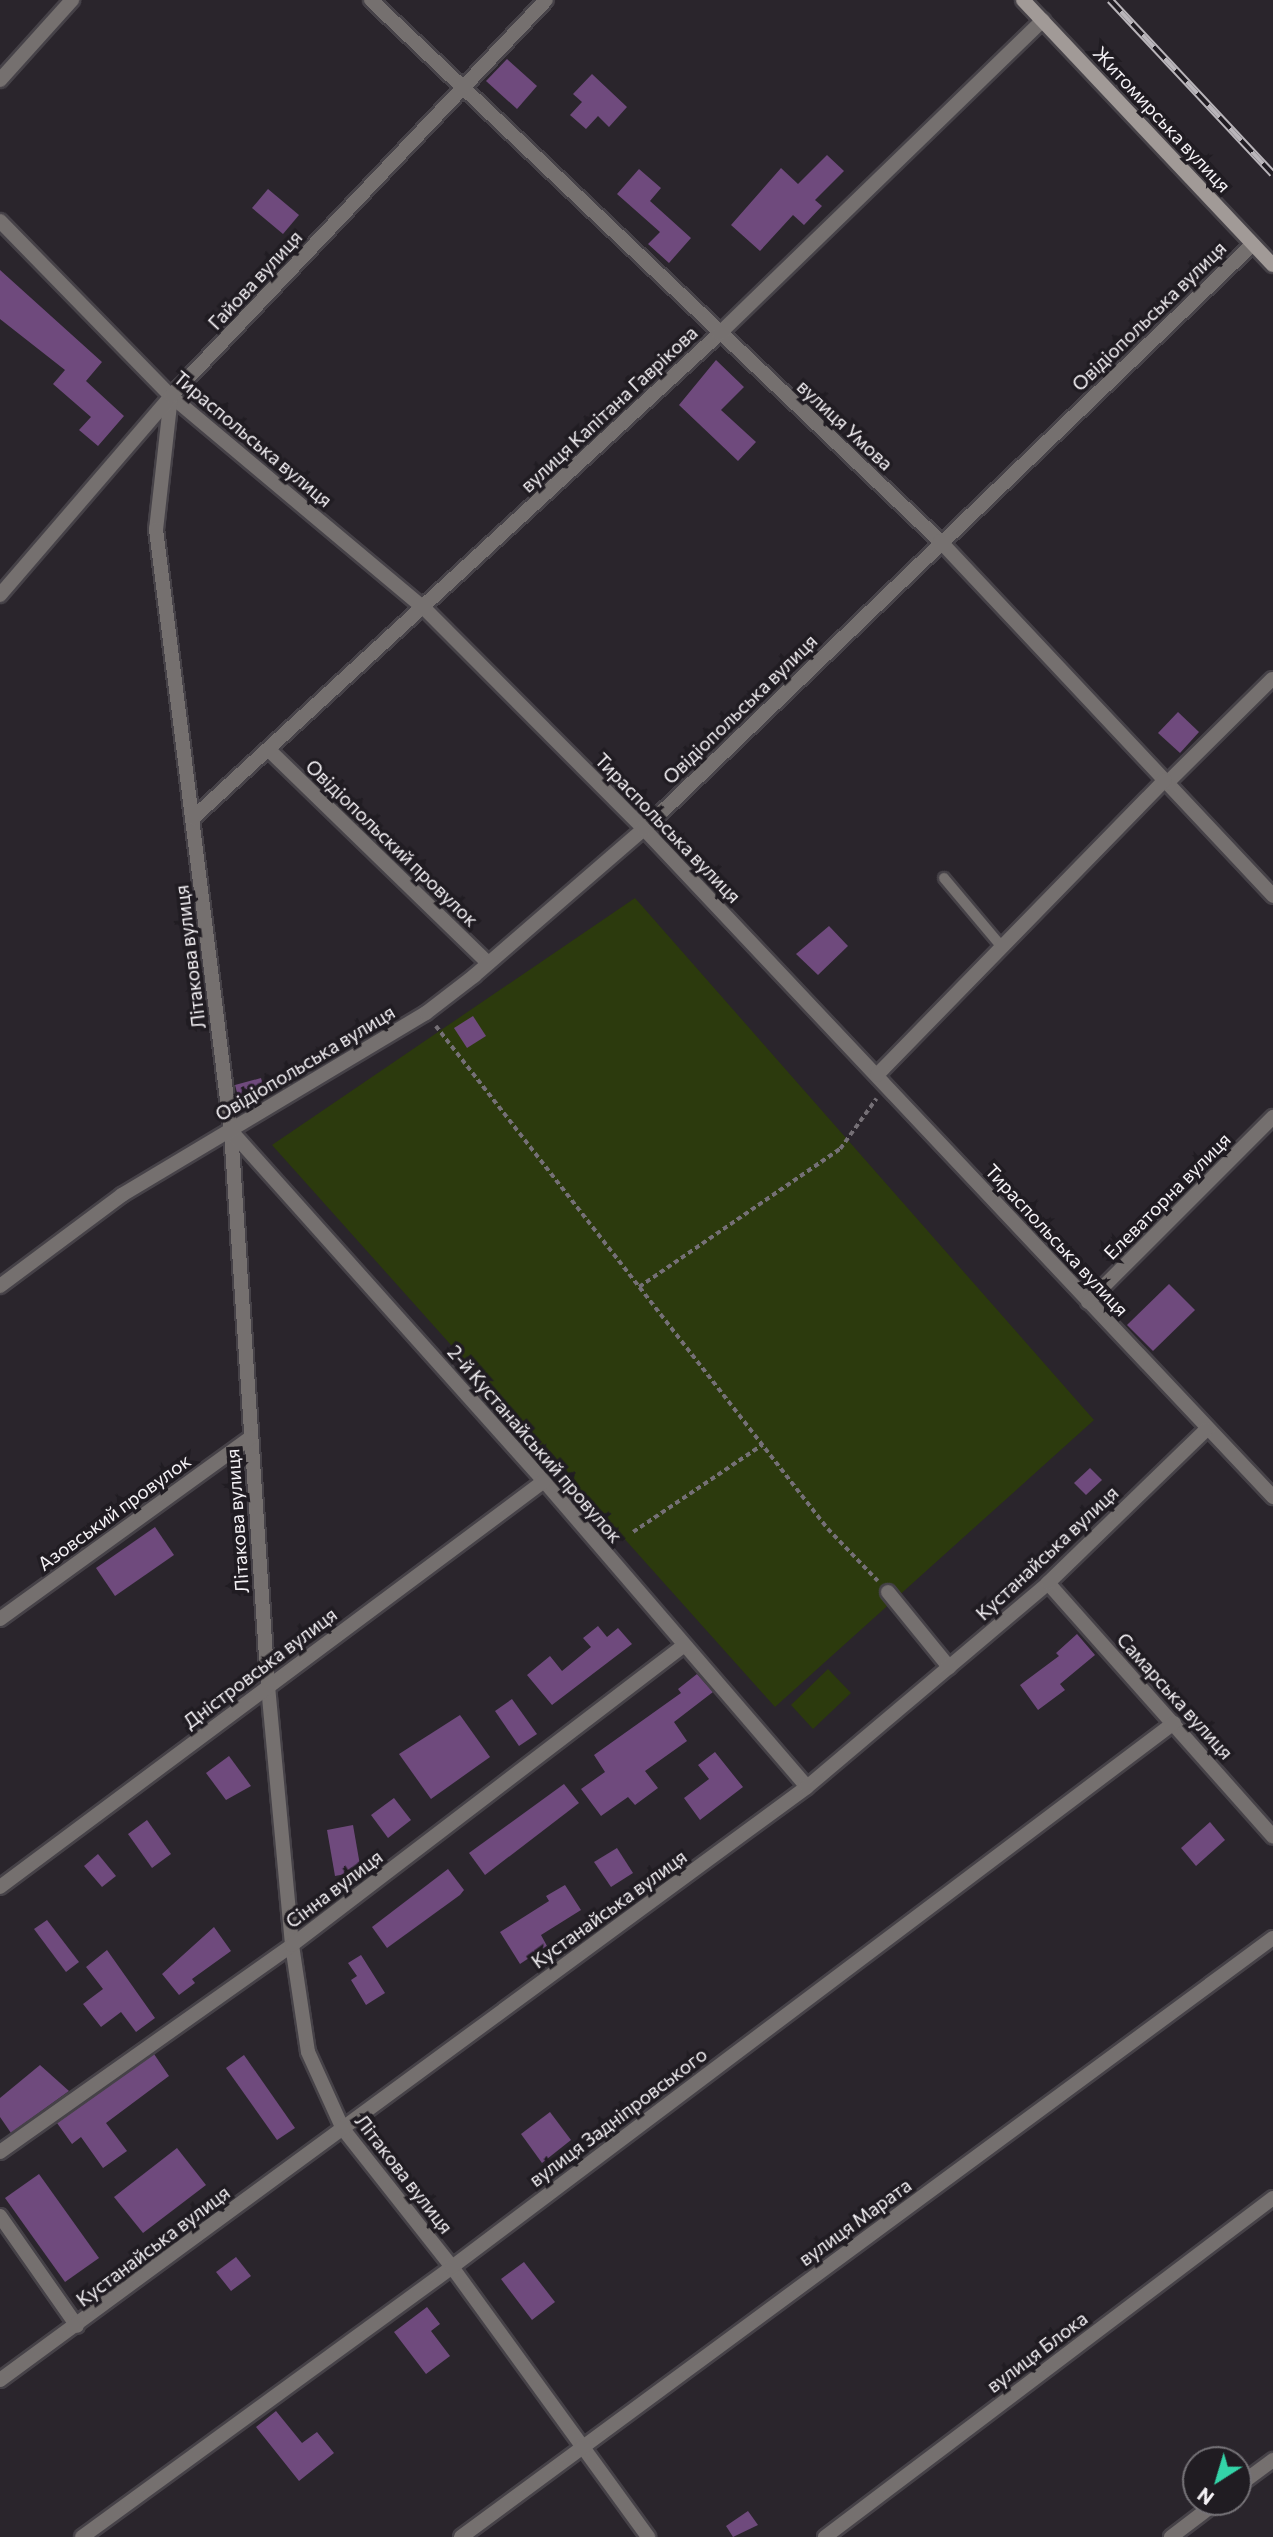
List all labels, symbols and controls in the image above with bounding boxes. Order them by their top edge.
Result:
street label: Житомирська вулиця [1089,41,1235,197]
street label: Гайова вулиця [203,226,307,334]
street label: Овідіопольська вулиця [1067,236,1231,396]
street label: вулиця Капітана Гаврікова [516,321,702,497]
street label: Тираспольська вулиця [169,366,337,512]
street label: вулиця Умова [793,375,897,475]
street label: Овідіопольська вулиця [658,629,822,789]
street label: Тираспольська вулиця [590,748,746,908]
street label: Овідіопольский провулок [301,755,483,931]
street label: Літакова вулиця [170,884,210,1030]
street label: Овідіопольська вулиця [211,1000,399,1126]
street label: Елеваторна вулиця [1099,1128,1235,1264]
street label: Тираспольська вулиця [981,1159,1133,1321]
street label: 2-й Кустанайський провулок [443,1341,627,1547]
street label: Літакова вулиця [221,1448,253,1594]
street label: Азовський провулок [33,1449,195,1575]
street label: Кустанайська вулиця [971,1481,1123,1625]
street label: Дністровська вулиця [179,1603,341,1733]
street label: Самарська вулиця [1112,1628,1238,1764]
street label: Сінна вулиця [281,1845,387,1933]
street label: Кустанайська вулиця [527,1845,691,1973]
street label: вулиця Задніпровського [525,2043,711,2191]
street label: Літакова вулиця [350,2110,458,2238]
street label: вулиця Марата [794,2174,916,2270]
street label: Кустанайська вулиця [72,2181,234,2311]
street label: вулиця Блока [982,2307,1092,2397]
north arrow [1182,2446,1252,2516]
text: N [1193,2483,1218,2510]

